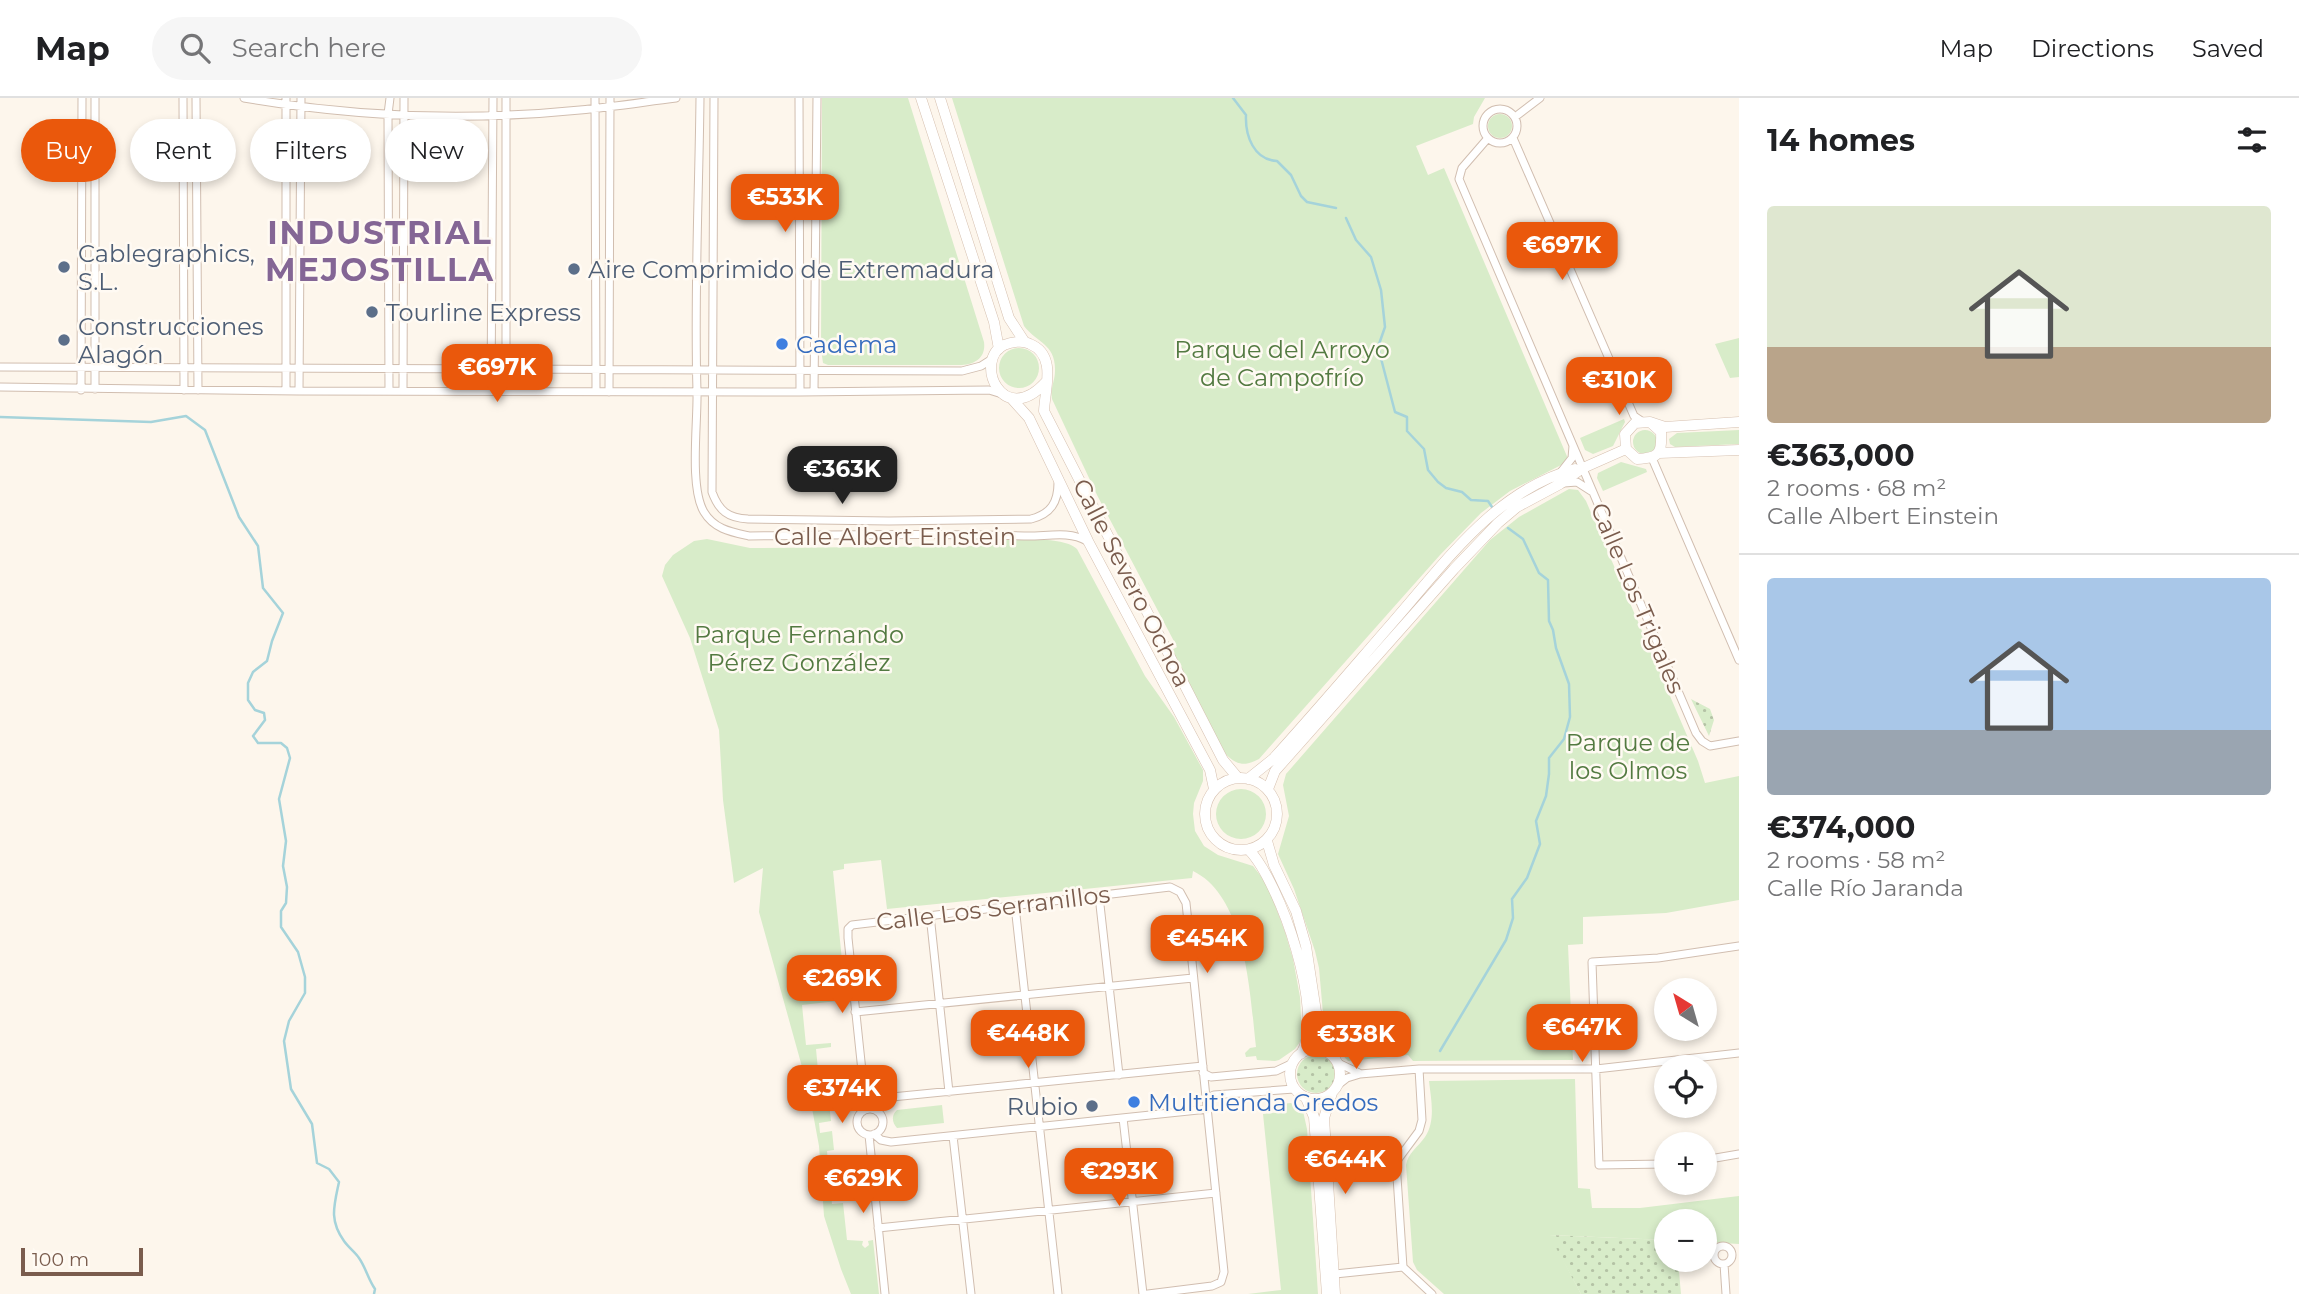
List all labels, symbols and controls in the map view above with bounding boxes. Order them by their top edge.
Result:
search box [152,17,642,80]
text: Map [35,28,110,68]
icon: search [176,29,214,67]
text: Search here [232,32,386,64]
text: Map [1940,34,1993,63]
text: Directions [2031,34,2154,63]
text: Saved [2192,34,2264,63]
chip: Buy [21,119,116,182]
chip: Rent [130,119,236,182]
chip: Filters [250,119,371,182]
chip: New [385,119,488,182]
icon: filters [2233,121,2271,159]
text: 14 homes [1767,122,1915,159]
pin: €533K [736,174,834,234]
text: €533K [747,183,823,211]
district label: INDUSTRIAL MEJOSTILLA [265,213,495,289]
pin: €697K [1513,222,1611,282]
text: €697K [1523,231,1601,259]
place label: Cablegraphics, S.L. [78,239,255,296]
icon: home [1956,251,2082,377]
place label: Aire Comprimido de Extremadura [588,255,994,284]
marker: Cablegraphics, S.L. [56,259,72,275]
marker: Aire Comprimido de Extremadura [566,261,582,277]
place label: Tourline Express [386,298,581,327]
marker: Tourline Express [364,304,380,320]
place label: Construcciones Alagón [78,312,264,369]
place label: Cadema [796,330,897,359]
marker: Construcciones Alagón [56,332,72,348]
park label: Parque del Arroyo de Campofrío [1174,335,1390,392]
marker: Cadema [774,336,790,352]
pin: €697K [448,344,546,404]
text: €697K [458,353,536,381]
pin: €310K [1570,358,1668,417]
text: €310K [1582,366,1656,394]
text: €363,000 [1767,437,1915,474]
pin: €363K [793,446,891,506]
text: €363K [803,455,881,483]
street label: Calle Severo Ochoa [1067,474,1197,692]
text: 2 rooms · 68 m² [1767,474,1946,502]
street label: Calle Los Trigales [1585,498,1691,698]
text: Calle Albert Einstein [1767,502,1999,530]
street label: Calle Albert Einstein [774,522,1016,551]
park label: Parque Fernando Pérez González [694,620,904,677]
icon: home [1956,623,2082,749]
park label: Parque de los Olmos [1566,728,1690,785]
text: €374,000 [1767,809,1915,846]
text: 2 rooms · 58 m² [1767,846,1945,874]
text: Calle Río Jaranda [1767,874,1964,902]
street label: Calle Los Serranillos [874,879,1112,937]
pin: €454K [1158,916,1256,975]
text: €454K [1167,924,1247,952]
pin: €269K [793,956,891,1015]
text: €269K [803,964,881,992]
north arrow [1654,978,1717,1041]
map controls [1654,978,1717,1272]
pin: €647K [1533,1004,1631,1064]
pin: €448K [979,1010,1077,1070]
pin: €338K [1307,1012,1405,1071]
text: €647K [1542,1013,1622,1041]
text: €448K [987,1019,1069,1047]
text: €338K [1317,1020,1395,1048]
button: locate [1654,1055,1717,1118]
pin: €374K [793,1066,891,1125]
text: €374K [803,1074,881,1102]
place label: Multitienda Gredos [1148,1088,1378,1117]
place label: Rubio [1007,1092,1078,1121]
marker: Multitienda Gredos [1126,1094,1142,1110]
marker: Rubio [1084,1098,1100,1114]
button: + [1654,1132,1717,1195]
pin: €644K [1296,1136,1394,1196]
text: €644K [1304,1145,1386,1173]
pin: €293K [1070,1148,1168,1208]
pin: €629K [814,1156,912,1215]
text: €293K [1080,1157,1158,1185]
text: €629K [824,1164,902,1192]
button: − [1654,1209,1717,1272]
scale bar [21,1245,144,1277]
text: 100 m [32,1248,89,1271]

